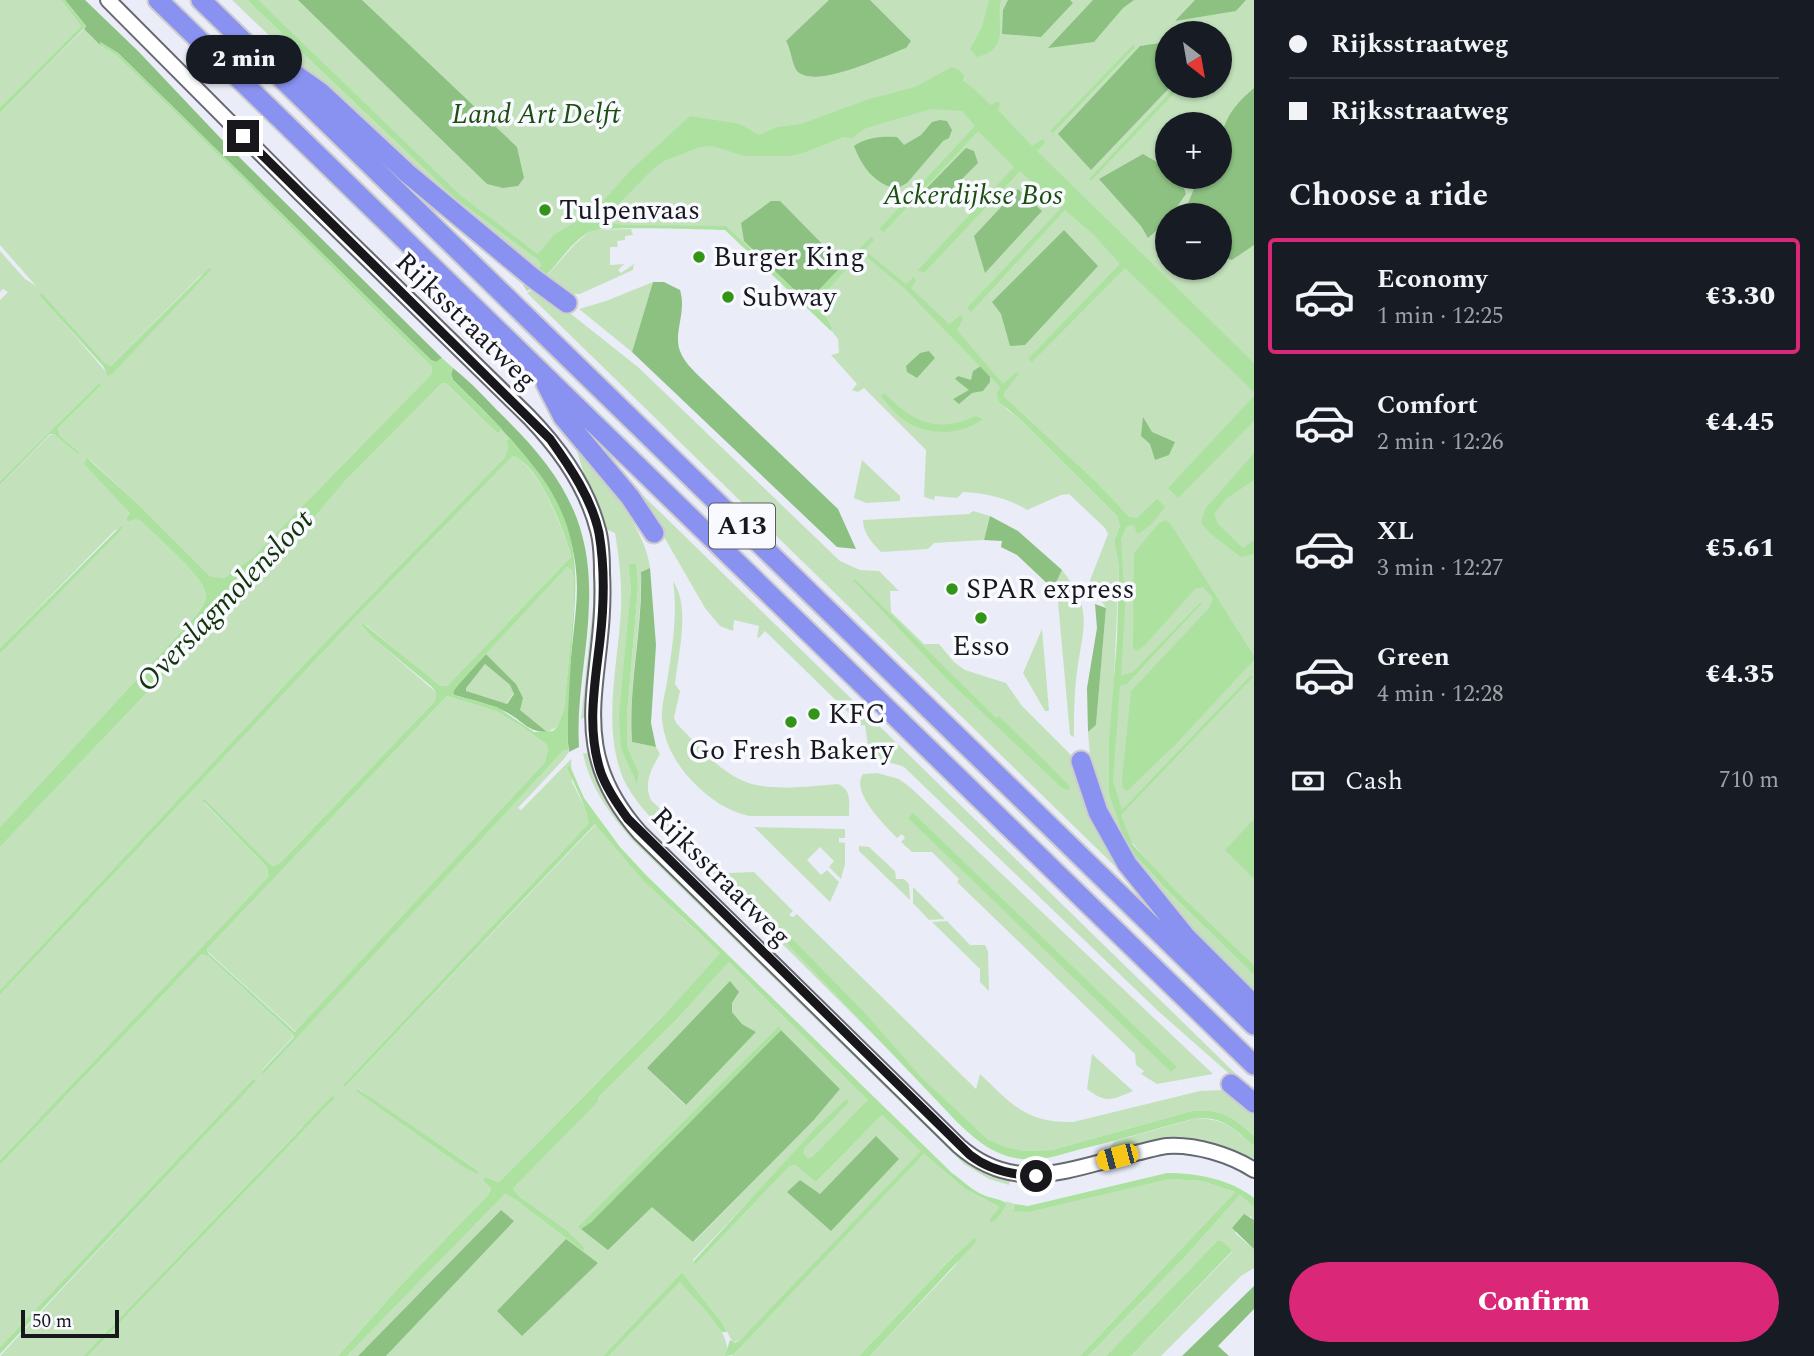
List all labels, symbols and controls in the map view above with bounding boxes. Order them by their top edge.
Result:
north arrow [1155,21,1232,98]
map controls [1155,21,1232,280]
text: Rijksstraatweg [1331,24,1509,64]
callout: 2 min [185,34,301,83]
text: 2 min [212,42,276,77]
text: Rijksstraatweg [1331,91,1509,131]
park label: Land Art Delft [452,93,621,136]
button: + [1155,112,1232,189]
route end [227,120,259,152]
text: Choose a ride [1289,171,1488,220]
park label: Ackerdijkse Bos [882,174,1063,217]
place label: Tulpenvaas [559,189,700,232]
marker: Tulpenvaas [537,202,553,218]
button: − [1155,203,1232,280]
place label: Burger King [713,236,865,279]
street label: Rijksstraatweg [385,242,547,400]
marker: Burger King [691,249,707,265]
text: Economy [1377,259,1487,299]
icon: car [1293,265,1356,328]
place label: Subway [742,276,838,319]
text: €3.30 [1705,276,1775,316]
marker: Subway [720,289,736,305]
text: 1 min · 12:25 [1377,299,1504,334]
text: Comfort [1377,385,1478,425]
icon: car [1293,391,1356,454]
text: €4.45 [1705,402,1775,442]
text: 2 min · 12:26 [1377,425,1504,460]
water label: Overslagmolensloot [125,499,325,703]
road number: A13 [709,504,775,548]
text: XL [1377,511,1414,551]
icon: car [1293,517,1356,580]
text: €5.61 [1705,528,1775,568]
text: 3 min · 12:27 [1377,551,1504,586]
place label: SPAR express [966,568,1135,611]
marker: SPAR express [944,581,960,597]
marker: Esso [973,610,989,626]
place label: Esso [952,625,1010,668]
text: Green [1377,637,1450,677]
icon: car [1293,643,1356,706]
text: €4.35 [1705,654,1775,694]
text: 4 min · 12:28 [1377,677,1504,712]
place label: KFC [828,693,886,736]
marker: KFC [806,706,822,722]
marker: Go Fresh Bakery [783,714,799,730]
place label: Go Fresh Bakery [688,729,895,772]
text: Cash [1345,761,1403,801]
icon: cash [1289,762,1327,800]
text: 710 m [1719,763,1779,798]
street label: Rijksstraatweg [641,797,801,957]
car [1094,1141,1141,1173]
route start [1020,1160,1052,1192]
button: Confirm [1289,1262,1779,1342]
scale bar [21,1307,119,1339]
text: 50 m [32,1307,72,1336]

